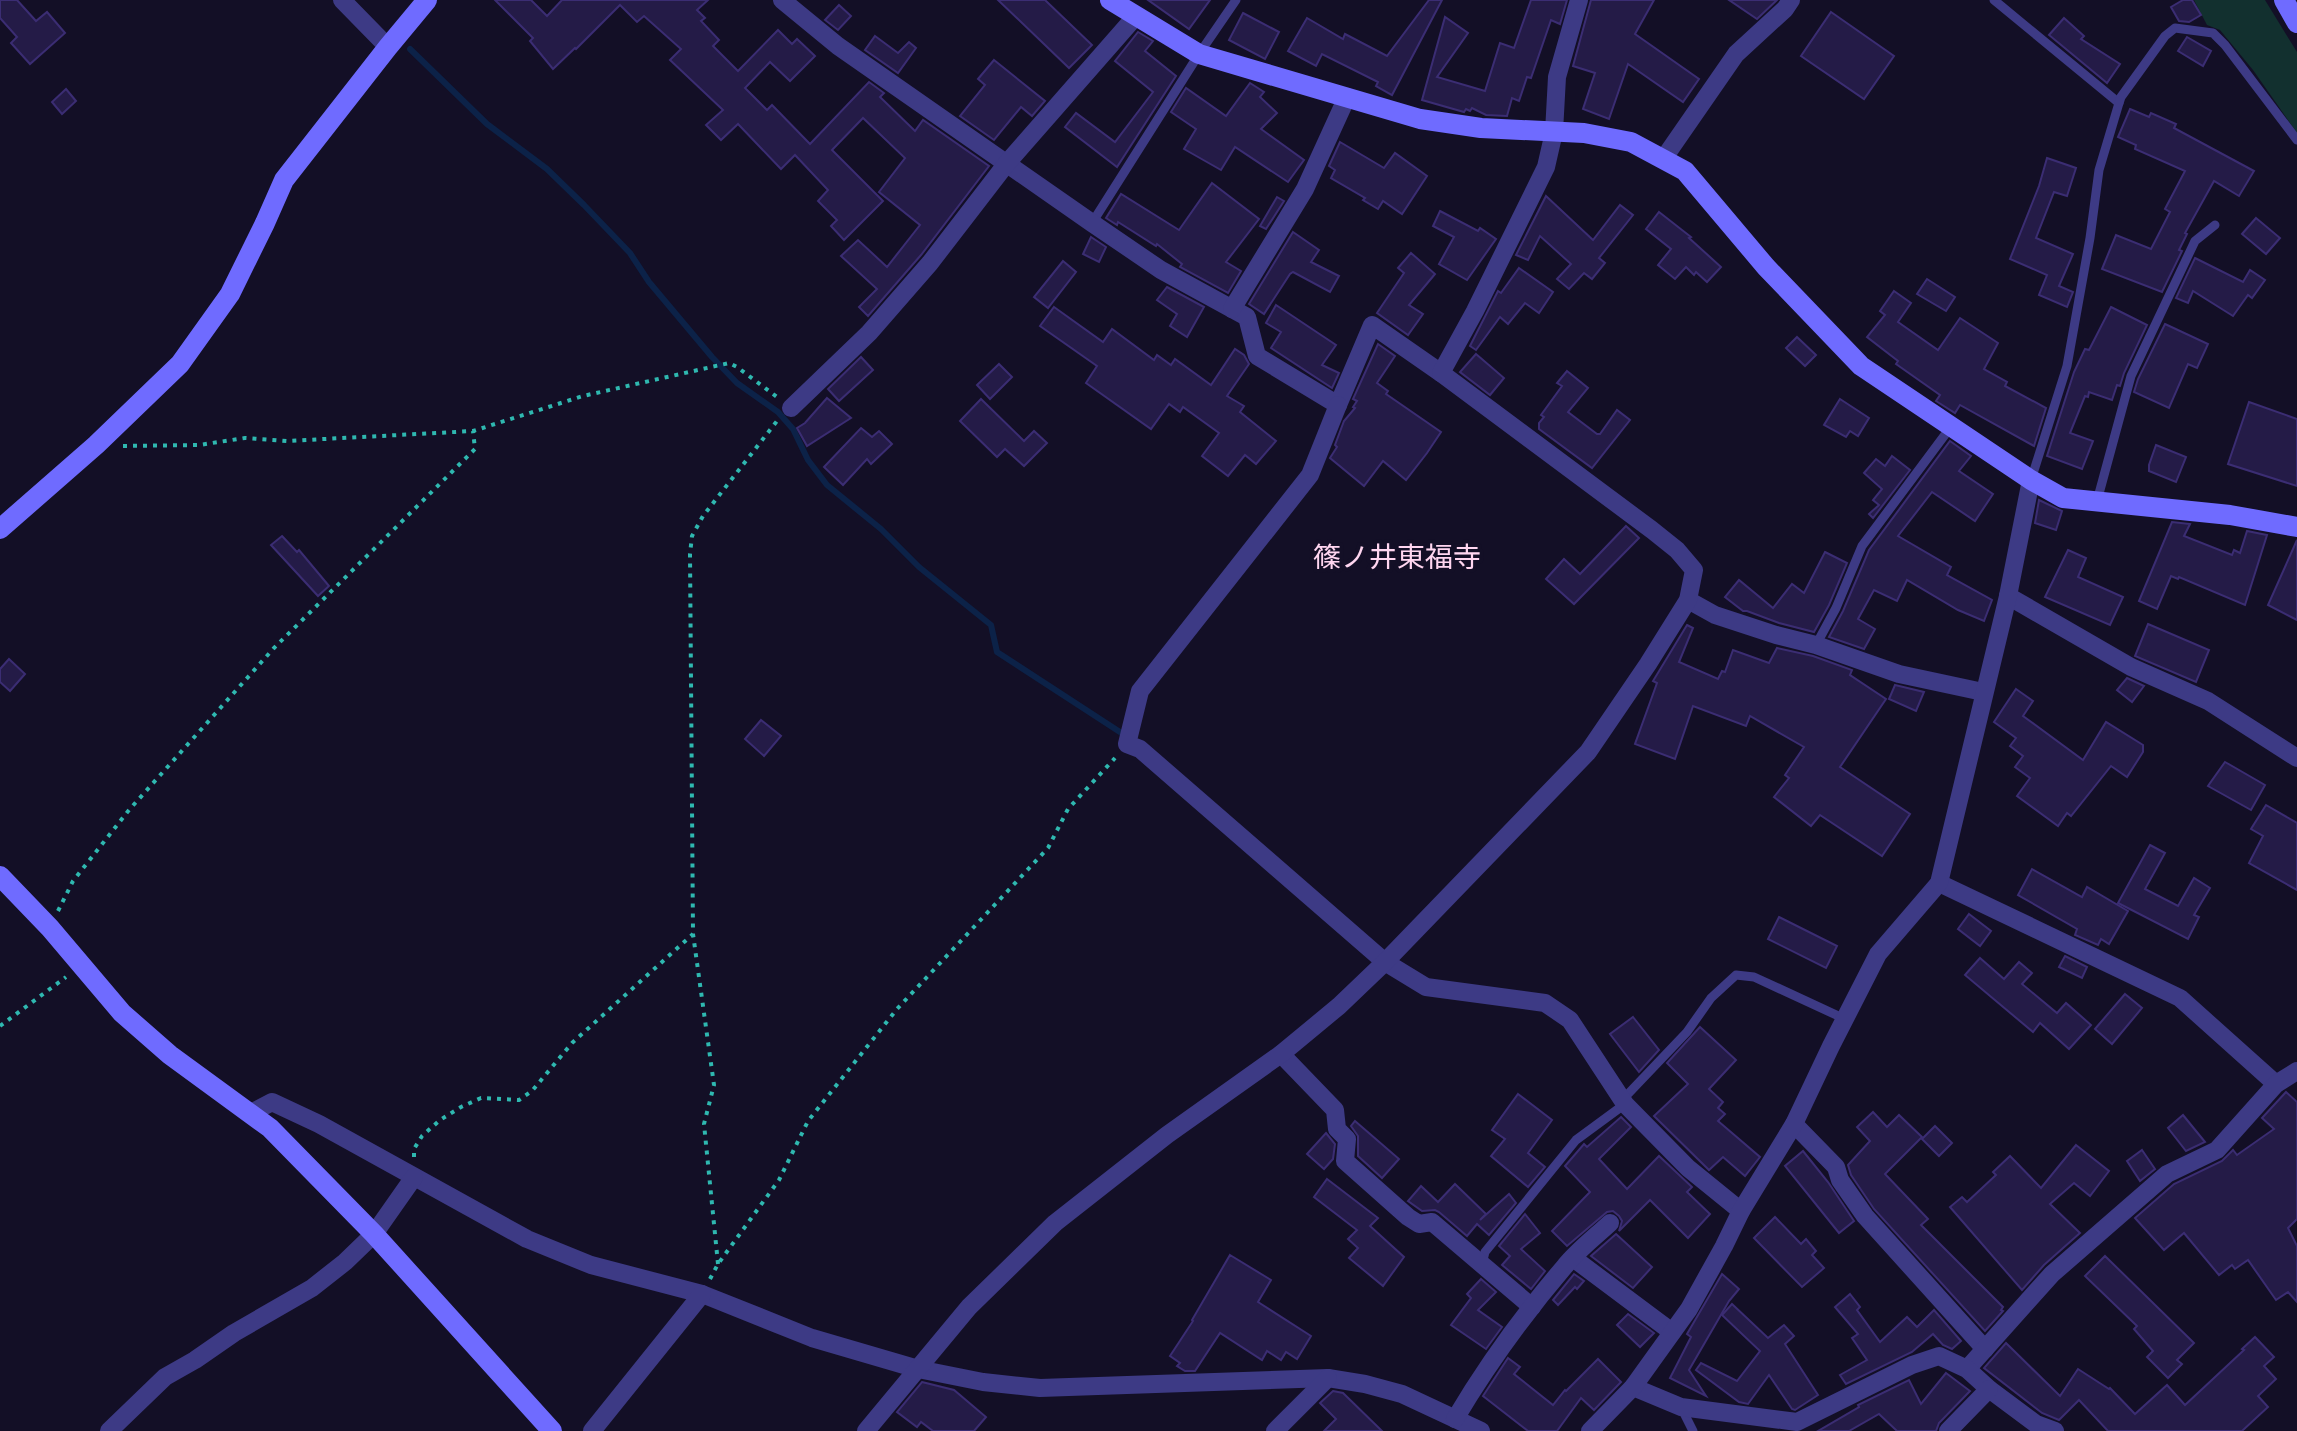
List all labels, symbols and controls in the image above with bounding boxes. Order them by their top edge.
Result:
district label: 篠ノ井東福寺 [1313,537,1481,575]

